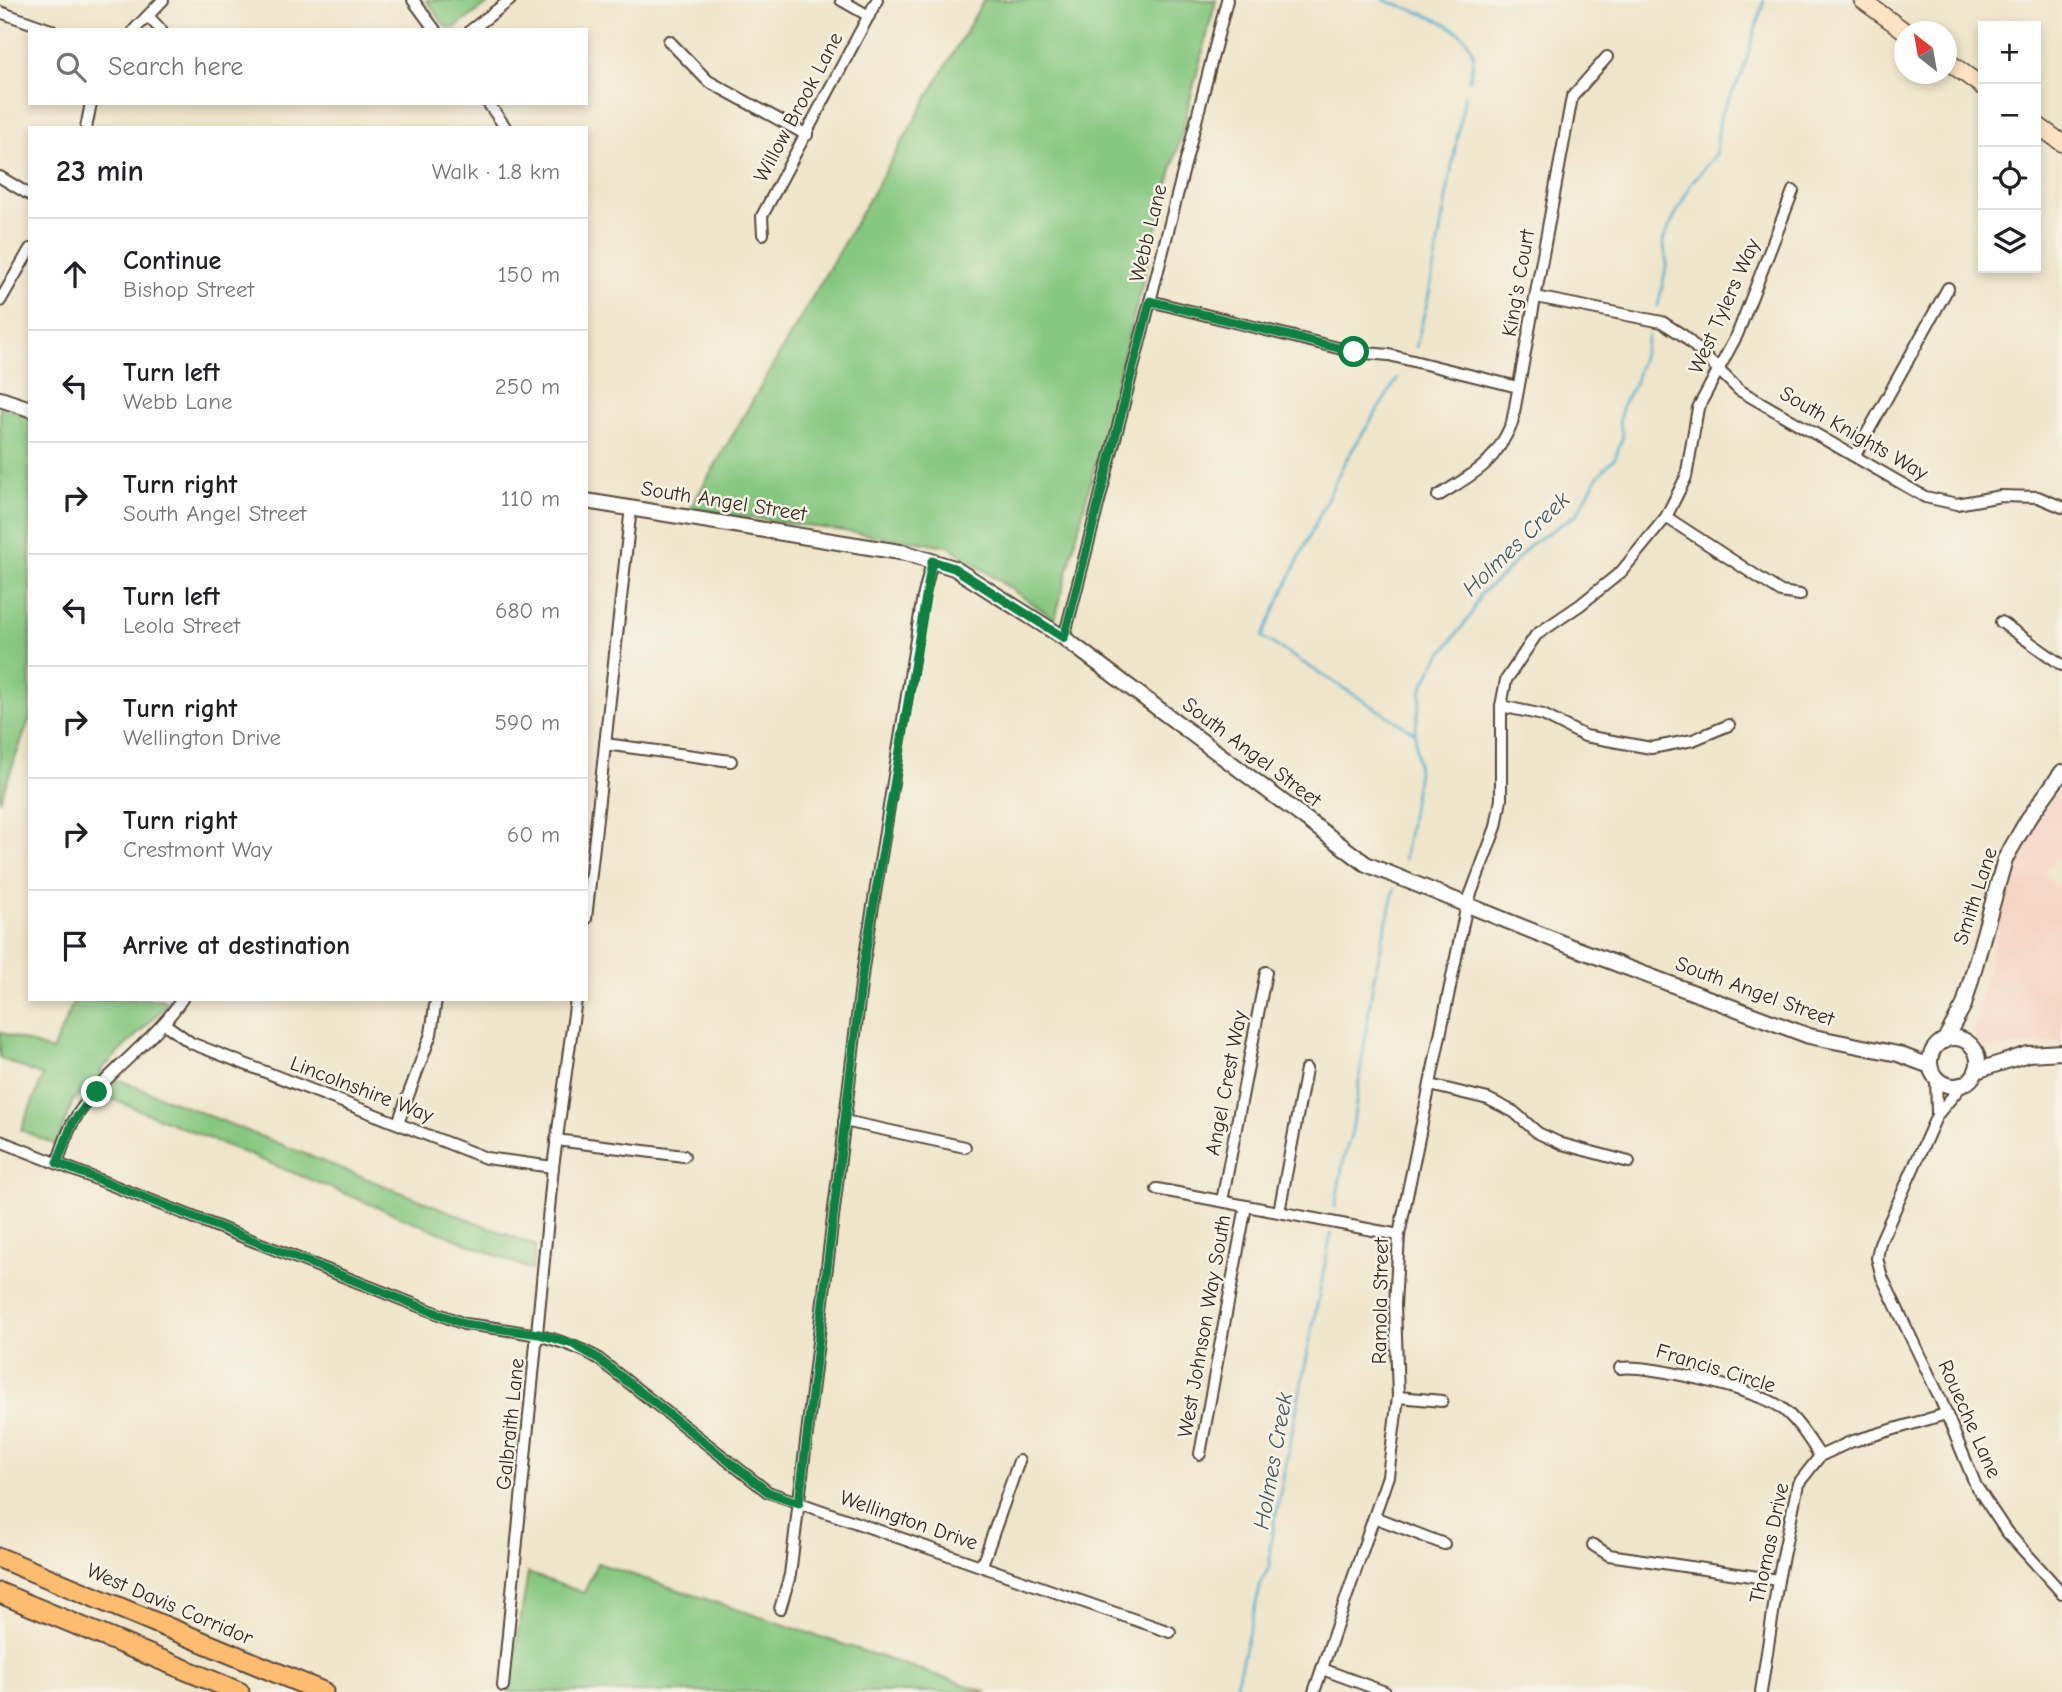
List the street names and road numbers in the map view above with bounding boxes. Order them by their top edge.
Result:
street label: Willow Brook Lane [748,28,848,186]
street label: Webb Lane [1124,182,1172,284]
street label: King's Court [1497,227,1539,338]
street label: West Tylers Way [1683,234,1765,377]
street label: South Knights Way [1776,381,1933,485]
street label: South Angel Street [639,476,810,526]
street label: South Angel Street [1178,692,1327,813]
street label: Smith Lane [1948,844,2002,948]
street label: South Angel Street [1672,951,1839,1031]
street label: Angel Crest Way [1200,1008,1252,1158]
street label: Lincolnshire Way [287,1051,438,1128]
street label: West Johnson Way South [1173,1213,1235,1439]
street label: Ramola Street [1367,1237,1393,1365]
street label: Francis Circle [1653,1338,1779,1398]
street label: Roueche Lane [1933,1356,2007,1482]
street label: Galbraith Lane [491,1357,529,1491]
street label: Thomas Drive [1745,1481,1793,1605]
street label: Wellington Drive [837,1485,981,1555]
street label: West Davis Corridor [83,1558,257,1650]

